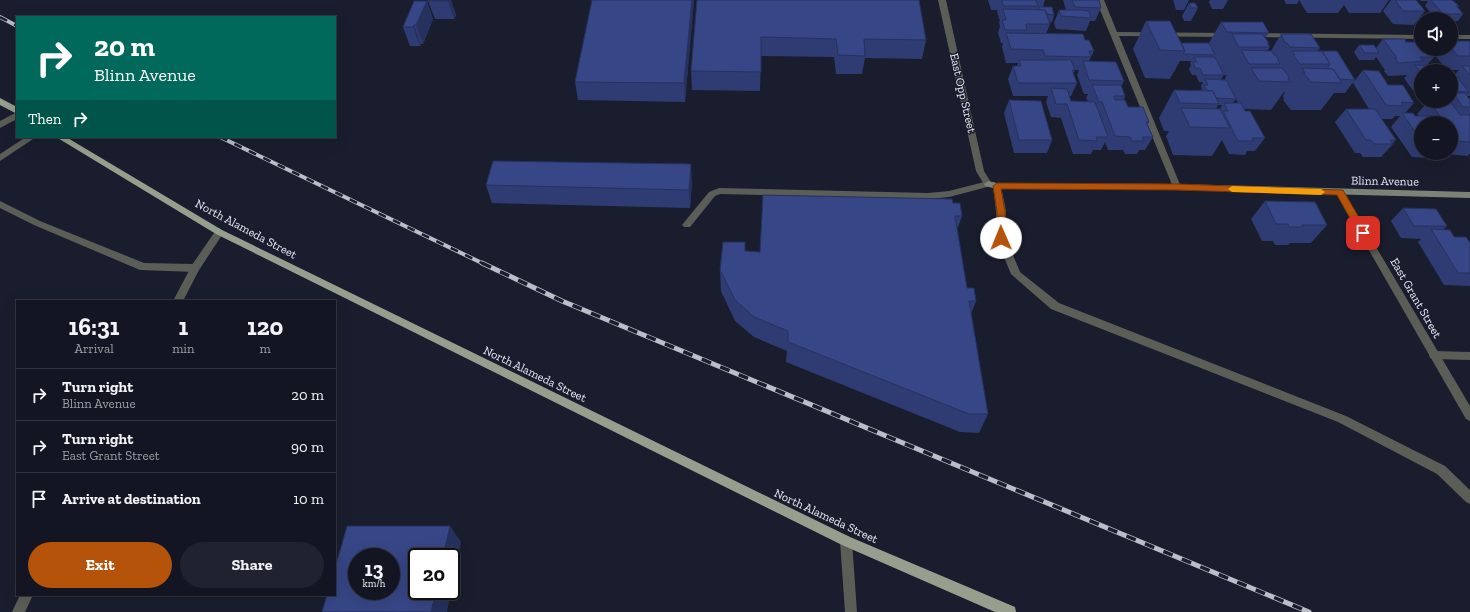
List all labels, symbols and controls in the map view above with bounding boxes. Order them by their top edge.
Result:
map controls [1414,12,1458,160]
button: sound [1414,12,1458,56]
text: 20 m [94,30,155,63]
icon: right [28,32,80,84]
street label: East Opp Street [947,52,979,135]
text: Blinn Avenue [94,64,196,86]
button: + [1414,64,1458,108]
icon: right [69,108,91,130]
text: Then [28,110,61,128]
button: − [1414,116,1458,160]
street label: Blinn Avenue [1351,173,1419,189]
street label: North Alameda Street [193,196,300,262]
pin [1346,216,1380,250]
position arrow [980,217,1022,259]
icon: arrive [1352,222,1374,244]
street label: East Grant Street [1387,255,1445,341]
text: 16:31 [69,312,120,341]
text: 1 [178,312,188,341]
text: 120 [247,312,283,341]
text: Arrival [74,341,114,356]
text: min [172,341,194,356]
text: m [260,341,271,356]
street label: North Alameda Street [481,343,589,405]
text: Turn right [62,378,133,396]
icon: right [28,384,50,406]
text: 20 m [291,386,324,404]
text: Blinn Avenue [62,396,136,411]
text: Turn right [62,430,133,448]
icon: right [28,436,50,458]
text: 90 m [291,438,324,456]
text: East Grant Street [62,448,160,463]
street label: North Alameda Street [772,486,881,546]
icon: arrive [28,488,50,510]
text: Arrive at destination [62,490,201,508]
text: 10 m [293,490,324,508]
button: Exit [28,542,172,588]
button: Share [180,542,324,588]
speed limit sign: 20 [408,548,460,600]
text: 13 [365,557,383,581]
text: km/h [363,578,385,590]

